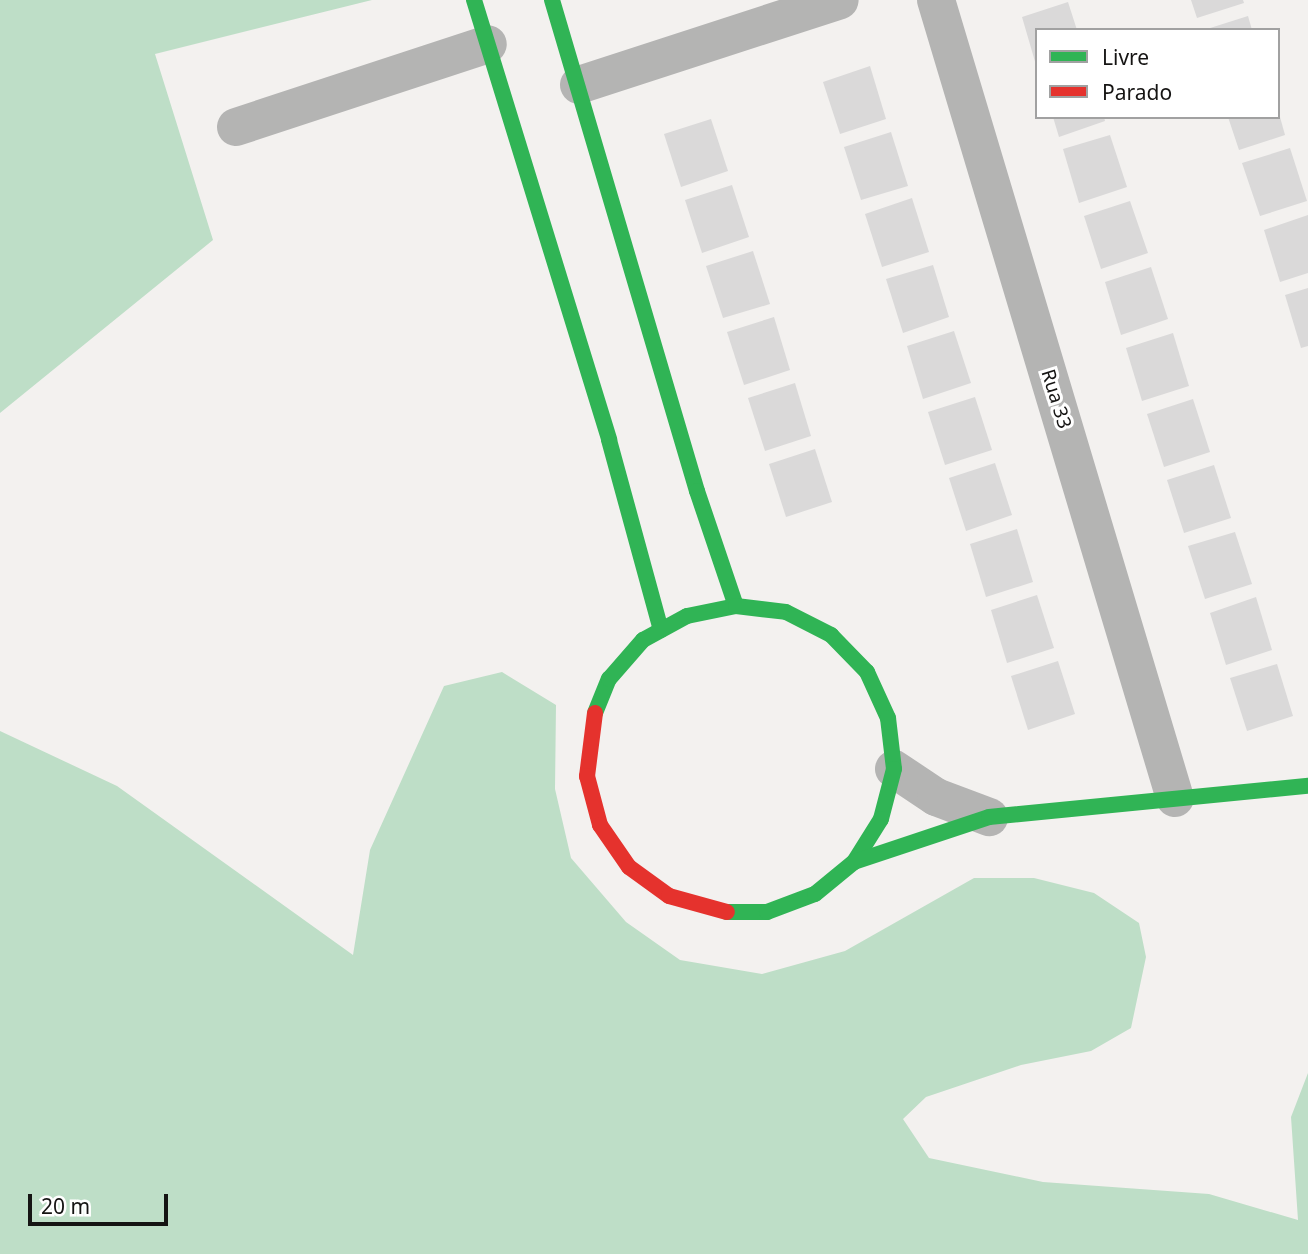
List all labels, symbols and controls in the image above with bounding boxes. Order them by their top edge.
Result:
legend [1035,28,1280,119]
text: Livre [1102,43,1149,71]
text: Parado [1102,78,1172,106]
street label: Rua 33 [1036,367,1076,431]
scale bar [32,1180,172,1224]
text: 20 m [41,1192,90,1220]

